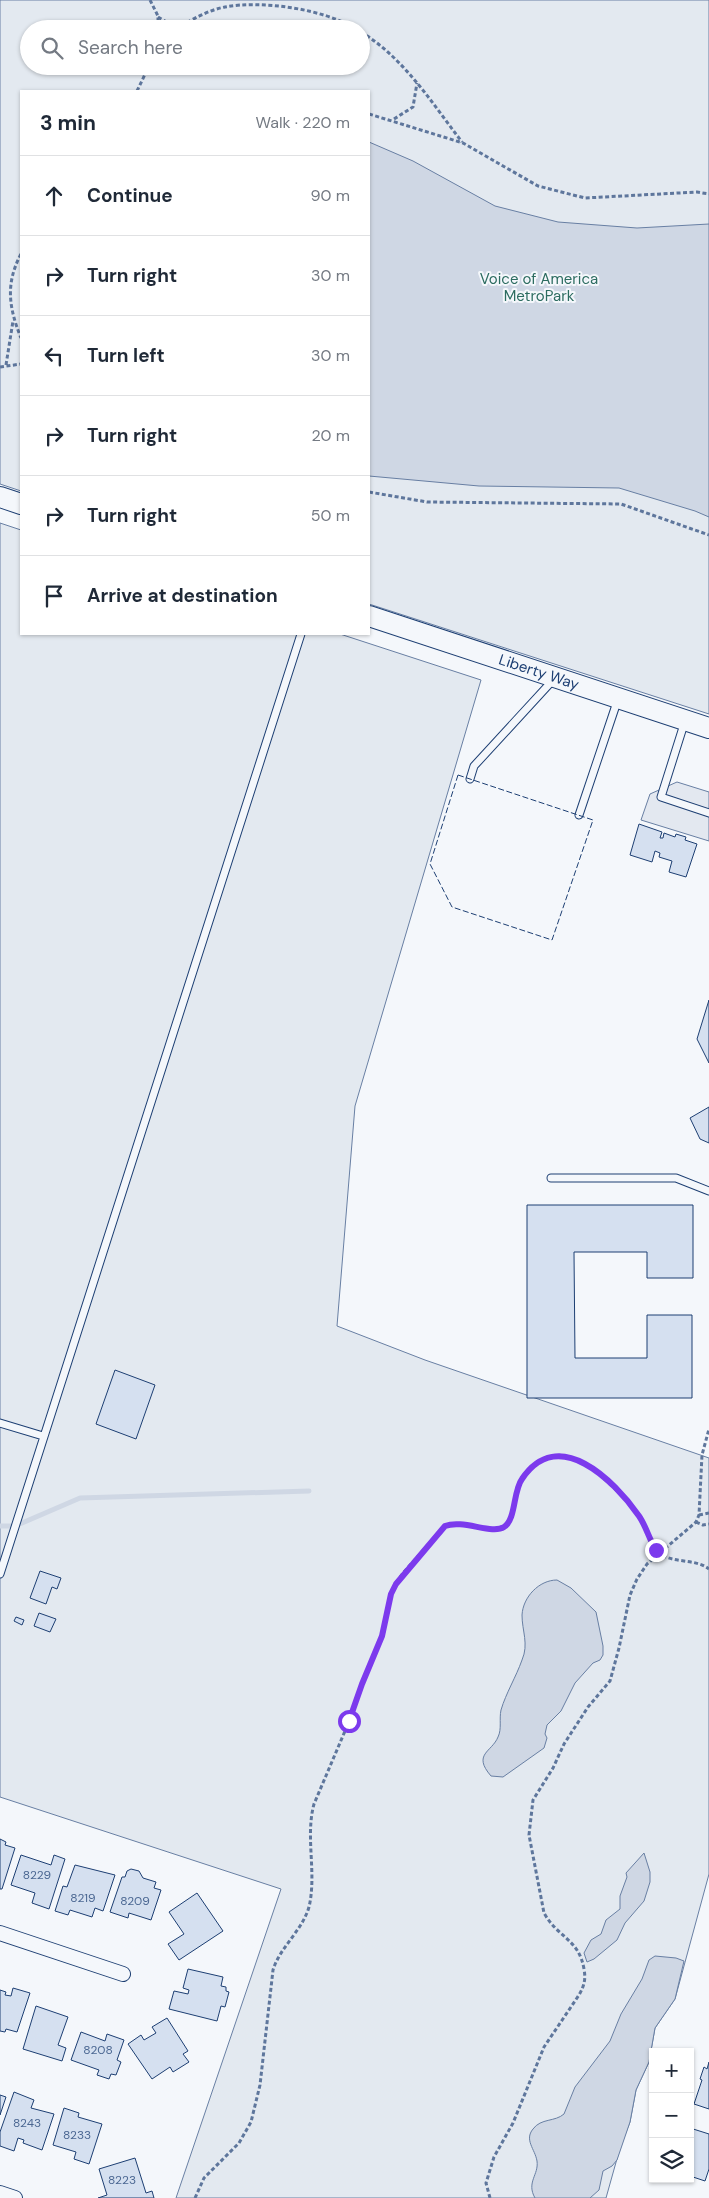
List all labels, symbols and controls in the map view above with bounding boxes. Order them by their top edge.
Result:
search box [20,20,370,75]
icon: search [38,34,66,62]
text: Search here [78,35,183,60]
text: 3 min [40,109,96,137]
text: Walk · 220 m [256,112,350,133]
icon: ahead [40,182,68,210]
text: Continue [87,183,173,208]
text: 90 m [310,185,350,206]
icon: right [40,262,68,290]
text: Turn right [87,263,177,288]
text: 30 m [311,265,350,286]
park label: Voice of America MetroPark [480,269,598,306]
icon: left [40,342,68,370]
text: Turn left [87,343,165,368]
text: 30 m [311,345,350,366]
icon: right [40,422,68,450]
text: Turn right [87,423,177,448]
text: 20 m [311,425,350,446]
icon: right [40,502,68,530]
text: Turn right [87,503,177,528]
text: 50 m [311,505,350,526]
icon: arrive [40,582,68,610]
text: Arrive at destination [87,583,278,608]
street label: Liberty Way [496,649,582,695]
route end [645,1539,668,1562]
route start [338,1710,361,1733]
house number: 8229 [23,1867,51,1883]
house number: 8219 [70,1890,96,1906]
house number: 8209 [120,1893,150,1909]
house number: 8208 [83,2042,113,2058]
map controls [649,2048,694,2183]
button: + [649,2048,694,2093]
button: − [649,2093,694,2138]
house number: 8243 [13,2115,41,2131]
house number: 8233 [63,2127,91,2143]
button: layers [649,2138,694,2183]
house number: 8223 [108,2172,136,2188]

